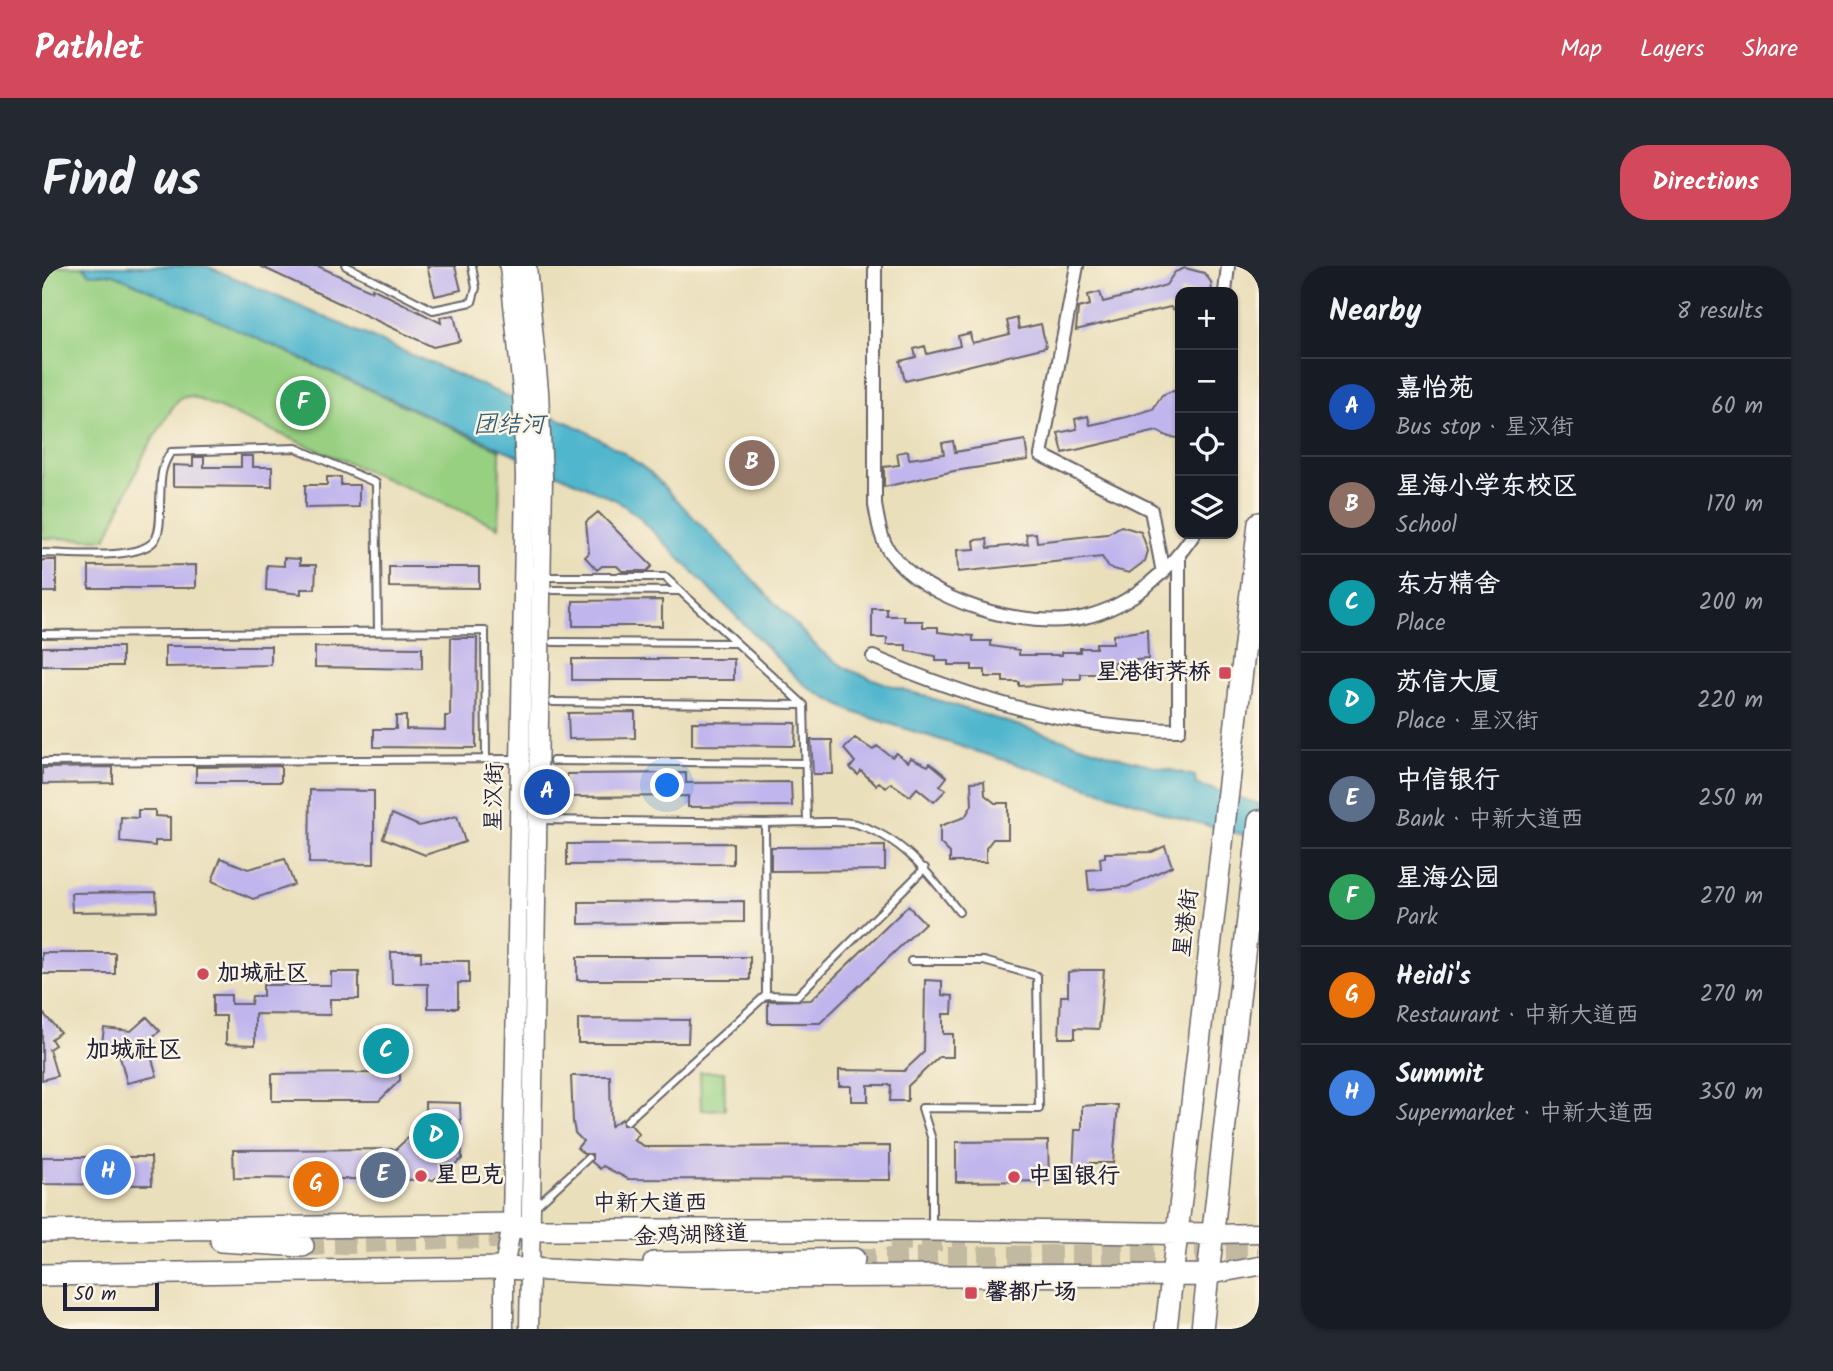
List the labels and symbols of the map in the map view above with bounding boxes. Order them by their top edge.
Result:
pin: F [280,377,326,429]
water label: 团结河 [473,406,549,445]
pin: B [729,437,775,489]
place label: 星港街荠桥 [1096,655,1211,691]
marker: 星港街荠桥 [1217,665,1233,681]
street label: 星汉街 [476,762,514,832]
pin: A [524,766,570,818]
your location [650,768,684,802]
street label: 星港街 [1165,887,1209,959]
place label: 加城社区 [217,956,309,992]
marker: 加城社区 [195,966,211,982]
pin: C [363,1025,409,1077]
district label: 加城社区 [86,1031,182,1070]
pin: D [413,1110,459,1162]
pin: H [85,1146,131,1198]
pin: E [360,1149,406,1201]
pin: G [293,1158,339,1210]
place label: 星巴克 [435,1158,504,1194]
place label: 中国银行 [1028,1159,1120,1195]
marker: 星巴克 [413,1168,429,1184]
marker: 中国银行 [1006,1169,1022,1185]
street label: 中新大道西 [593,1186,708,1222]
street label: 金鸡湖隧道 [633,1216,749,1256]
place label: 馨都广场 [985,1275,1077,1311]
scale bar [63,1280,159,1312]
marker: 馨都广场 [963,1285,979,1301]

